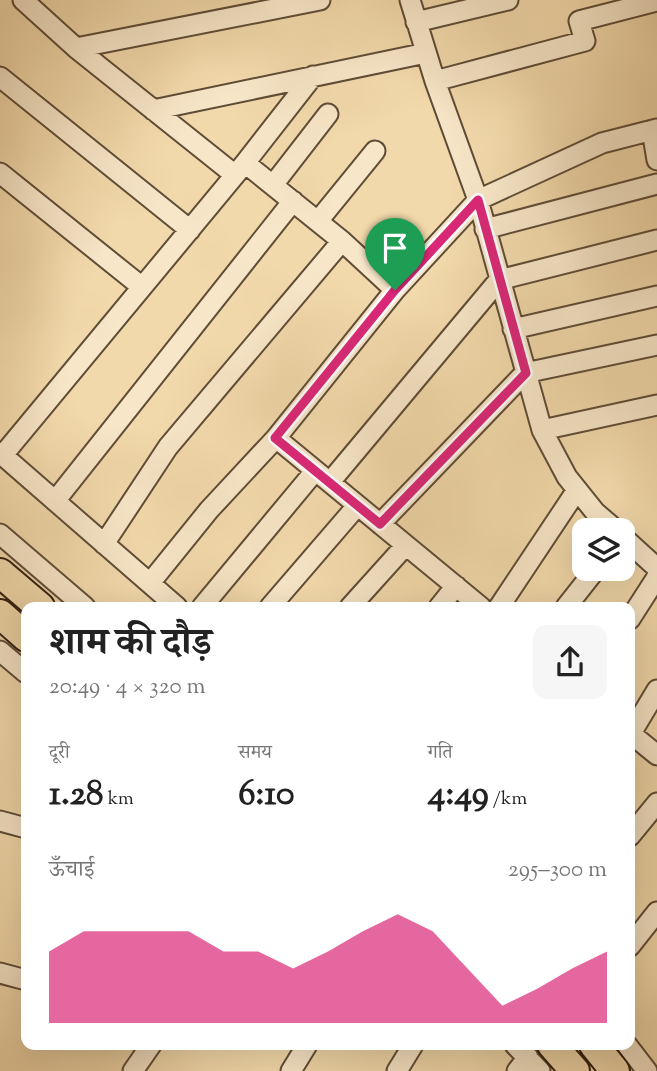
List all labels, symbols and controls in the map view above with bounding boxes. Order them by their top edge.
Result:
pin [365,218,425,290]
icon: arrive [376,229,414,267]
map controls [572,518,635,581]
button: layers [572,518,635,581]
text: शाम की दौड़ [49,618,212,672]
button: share [533,625,607,699]
text: 20:49 · 4 × 320 m [49,671,206,704]
text: दूरी [49,740,70,767]
text: समय [238,740,272,767]
text: गति [428,740,453,767]
text: 1.28 [49,770,104,821]
text: 6:10 [238,770,295,821]
text: 4:49 [428,770,489,821]
text: km [104,786,134,813]
text: /km [489,786,527,813]
text: ऊँचाई [49,854,94,887]
text: 295–300 m [508,854,607,887]

